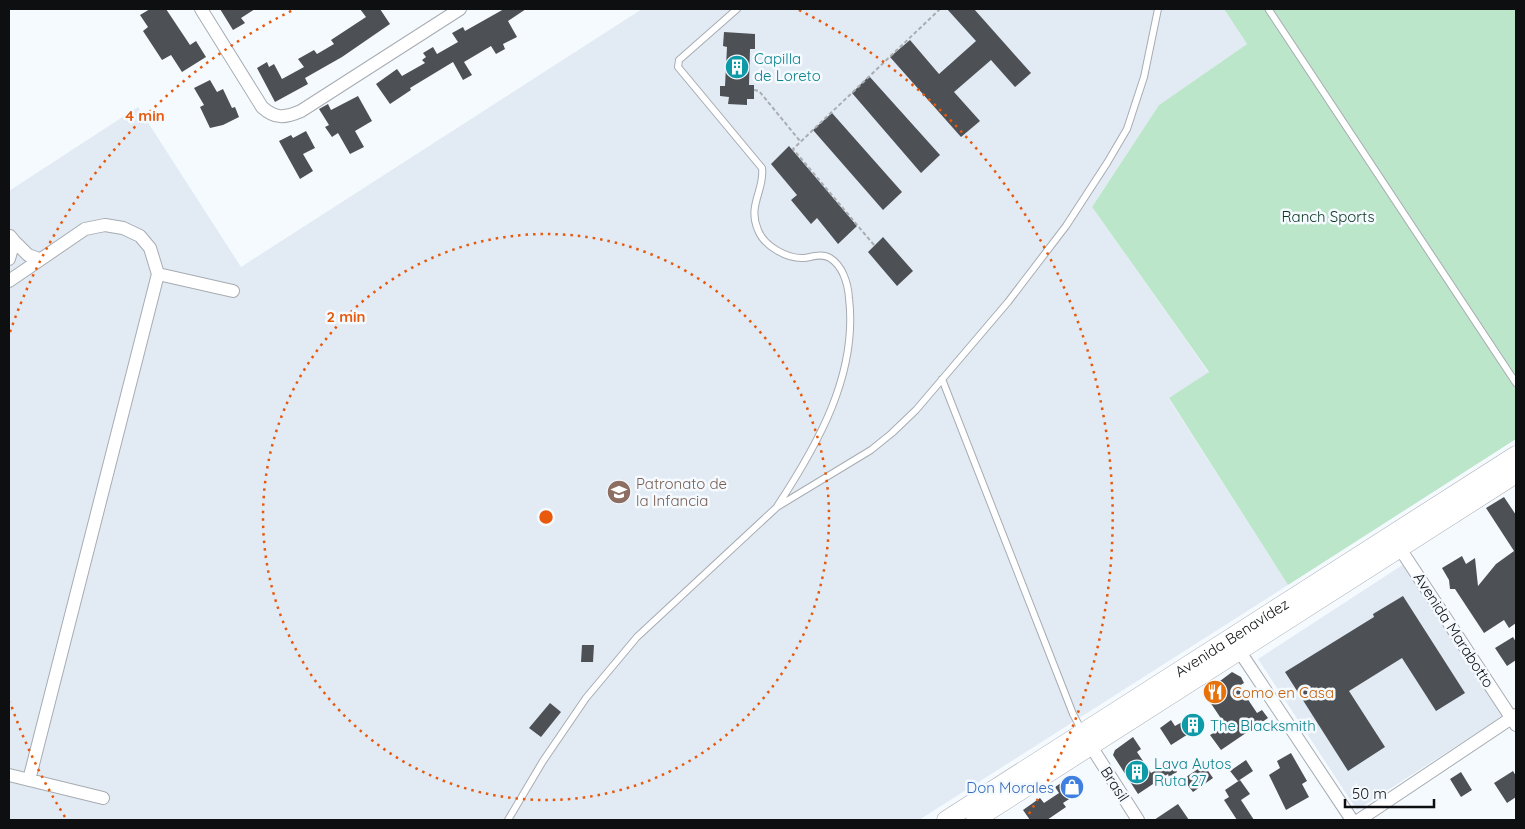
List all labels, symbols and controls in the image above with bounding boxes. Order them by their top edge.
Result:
place label: Capilla de Loreto [754,49,821,85]
building icon: Capilla de Loreto [724,54,750,80]
text: 4 min [125,106,165,125]
park label: Ranch Sports [1281,207,1375,226]
text: 2 min [326,307,366,326]
place label: Patronato de la Infancia [636,474,727,510]
school or university icon: Patronato de la Infancia [606,479,632,505]
centre of rings [537,508,555,526]
street label: Avenida Marabotto [1410,569,1498,691]
street label: Avenida Benavídez [1171,594,1292,681]
restaurant icon: Como en Casa [1202,679,1228,705]
place label: Como en Casa [1232,683,1334,702]
building icon: The Blacksmith [1180,712,1206,738]
place label: The Blacksmith [1210,716,1316,735]
place label: Lava Autos Ruta 27 [1154,754,1231,790]
building icon: Lava Autos Ruta 27 [1124,759,1150,785]
street label: Brasil [1097,763,1133,805]
shop icon: Don Morales [1059,774,1085,800]
scale bar [1345,776,1434,808]
place label: Don Morales [966,778,1054,797]
text: 50 m [1352,784,1387,803]

